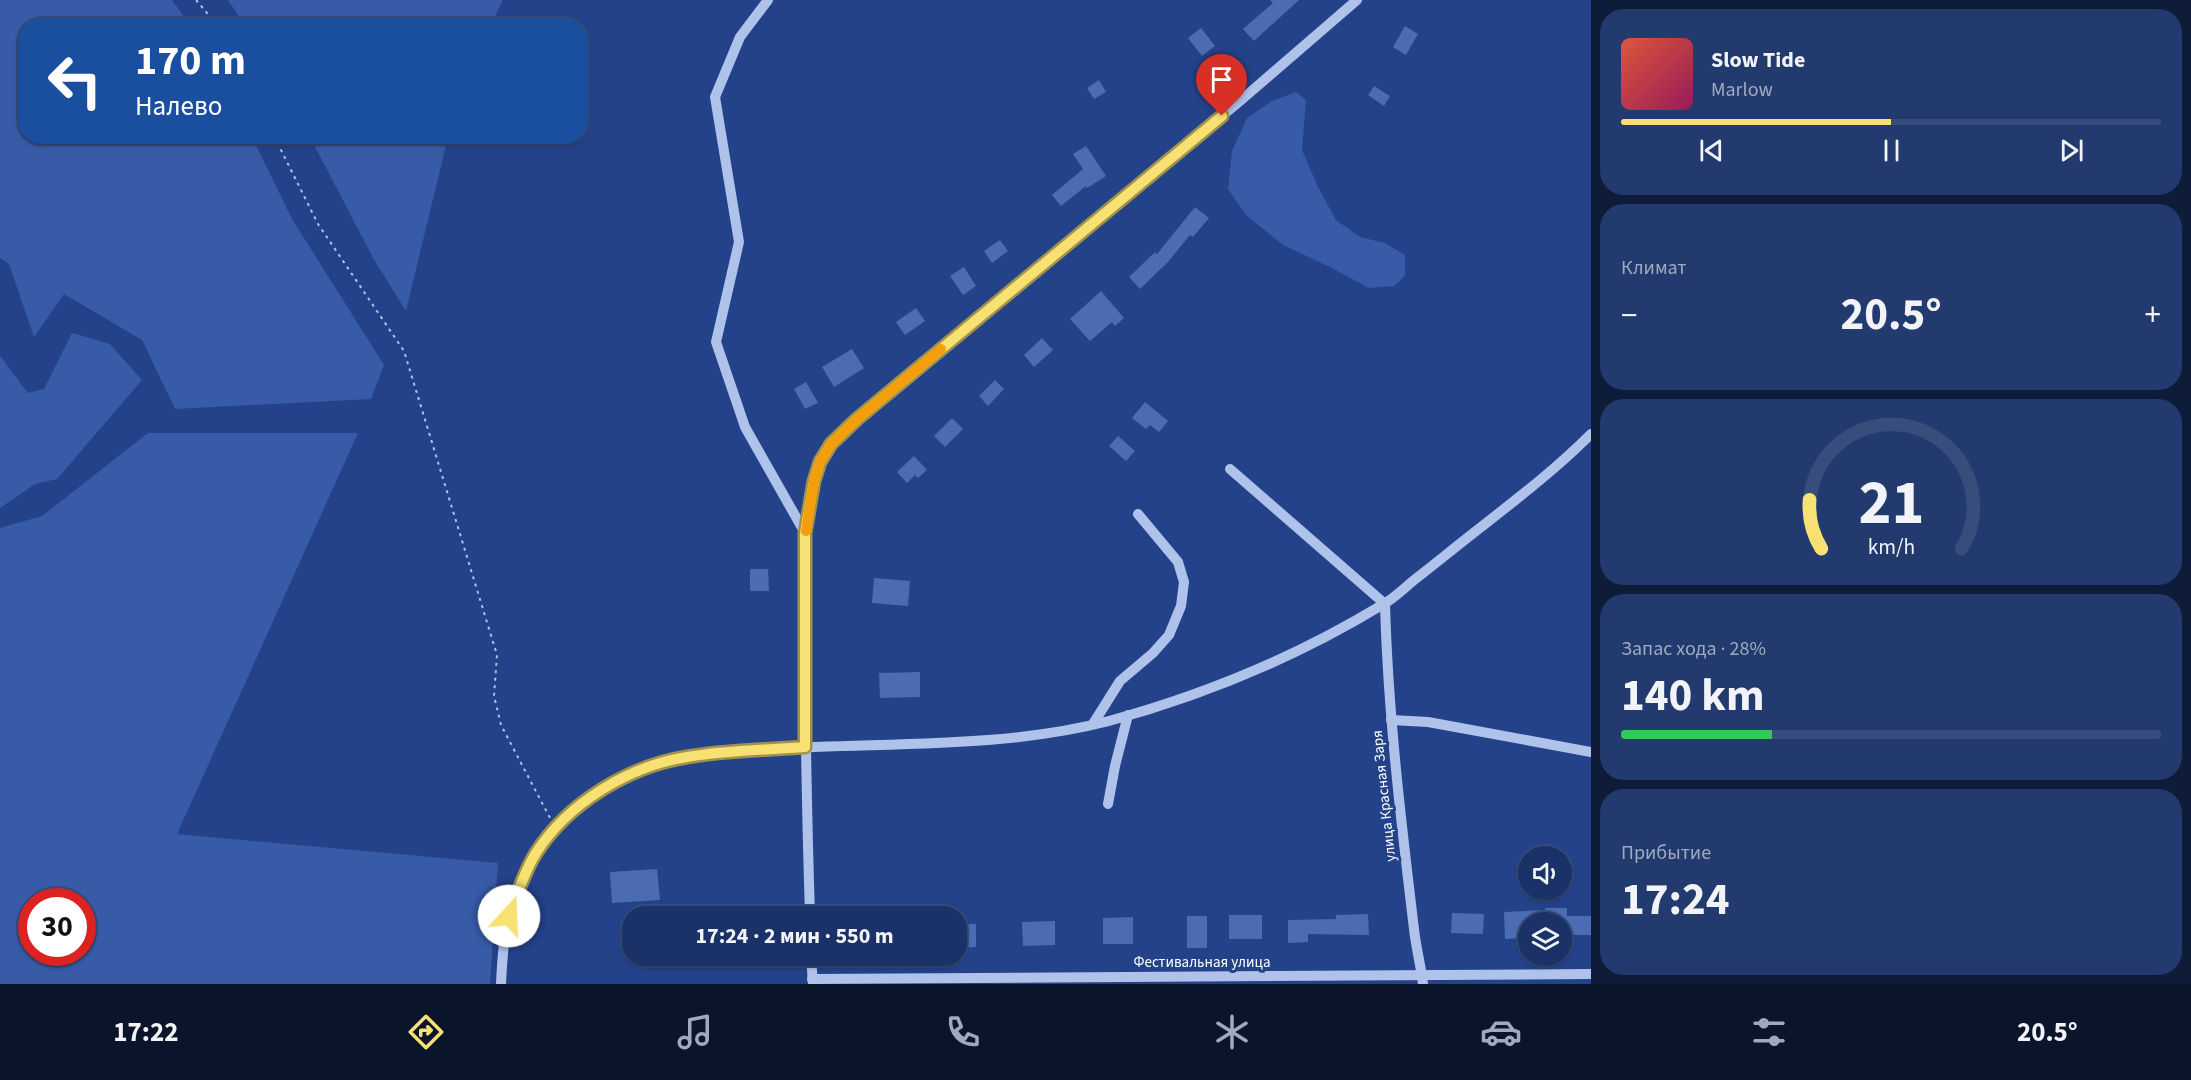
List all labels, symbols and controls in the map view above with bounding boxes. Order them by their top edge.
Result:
text: 170 m [135,31,246,91]
icon: left [36,42,114,120]
text: Slow Tide [1711,44,1805,76]
pin [1196,54,1247,116]
icon: arrive [1205,63,1238,96]
text: Marlow [1711,76,1773,104]
text: Налево [135,87,222,126]
icon: previous [1695,134,1728,167]
icon: pause [1875,134,1908,167]
icon: next [2055,134,2088,167]
text: Климат [1621,254,1687,282]
text: 20.5° [1840,283,1942,347]
text: − [1621,292,1637,339]
text: + [2145,292,2161,339]
text: 21 [1858,459,1924,548]
text: km/h [1867,532,1915,563]
text: Запас хода · 28% [1621,635,1766,663]
text: 140 km [1621,664,1765,728]
street label: улица Красная Заря [1367,729,1401,863]
text: Прибытие [1621,839,1711,867]
map controls [1518,846,1572,966]
button: sound [1518,846,1572,900]
text: 17:24 [1621,868,1730,932]
position arrow [477,884,541,948]
speed limit sign: 30 [18,888,96,966]
button: layers [1518,912,1572,966]
text: 17:24 · 2 мин · 550 m [695,920,894,952]
street label: Фестивальная улица [1133,952,1271,973]
icon: directions [405,1011,447,1053]
icon: music [674,1011,716,1053]
icon: phone [942,1011,984,1053]
icon: climate [1211,1011,1253,1053]
icon: car [1480,1011,1522,1053]
icon: filters [1748,1011,1790,1053]
text: 17:22 [113,1013,178,1052]
text: 20.5° [2017,1013,2078,1052]

